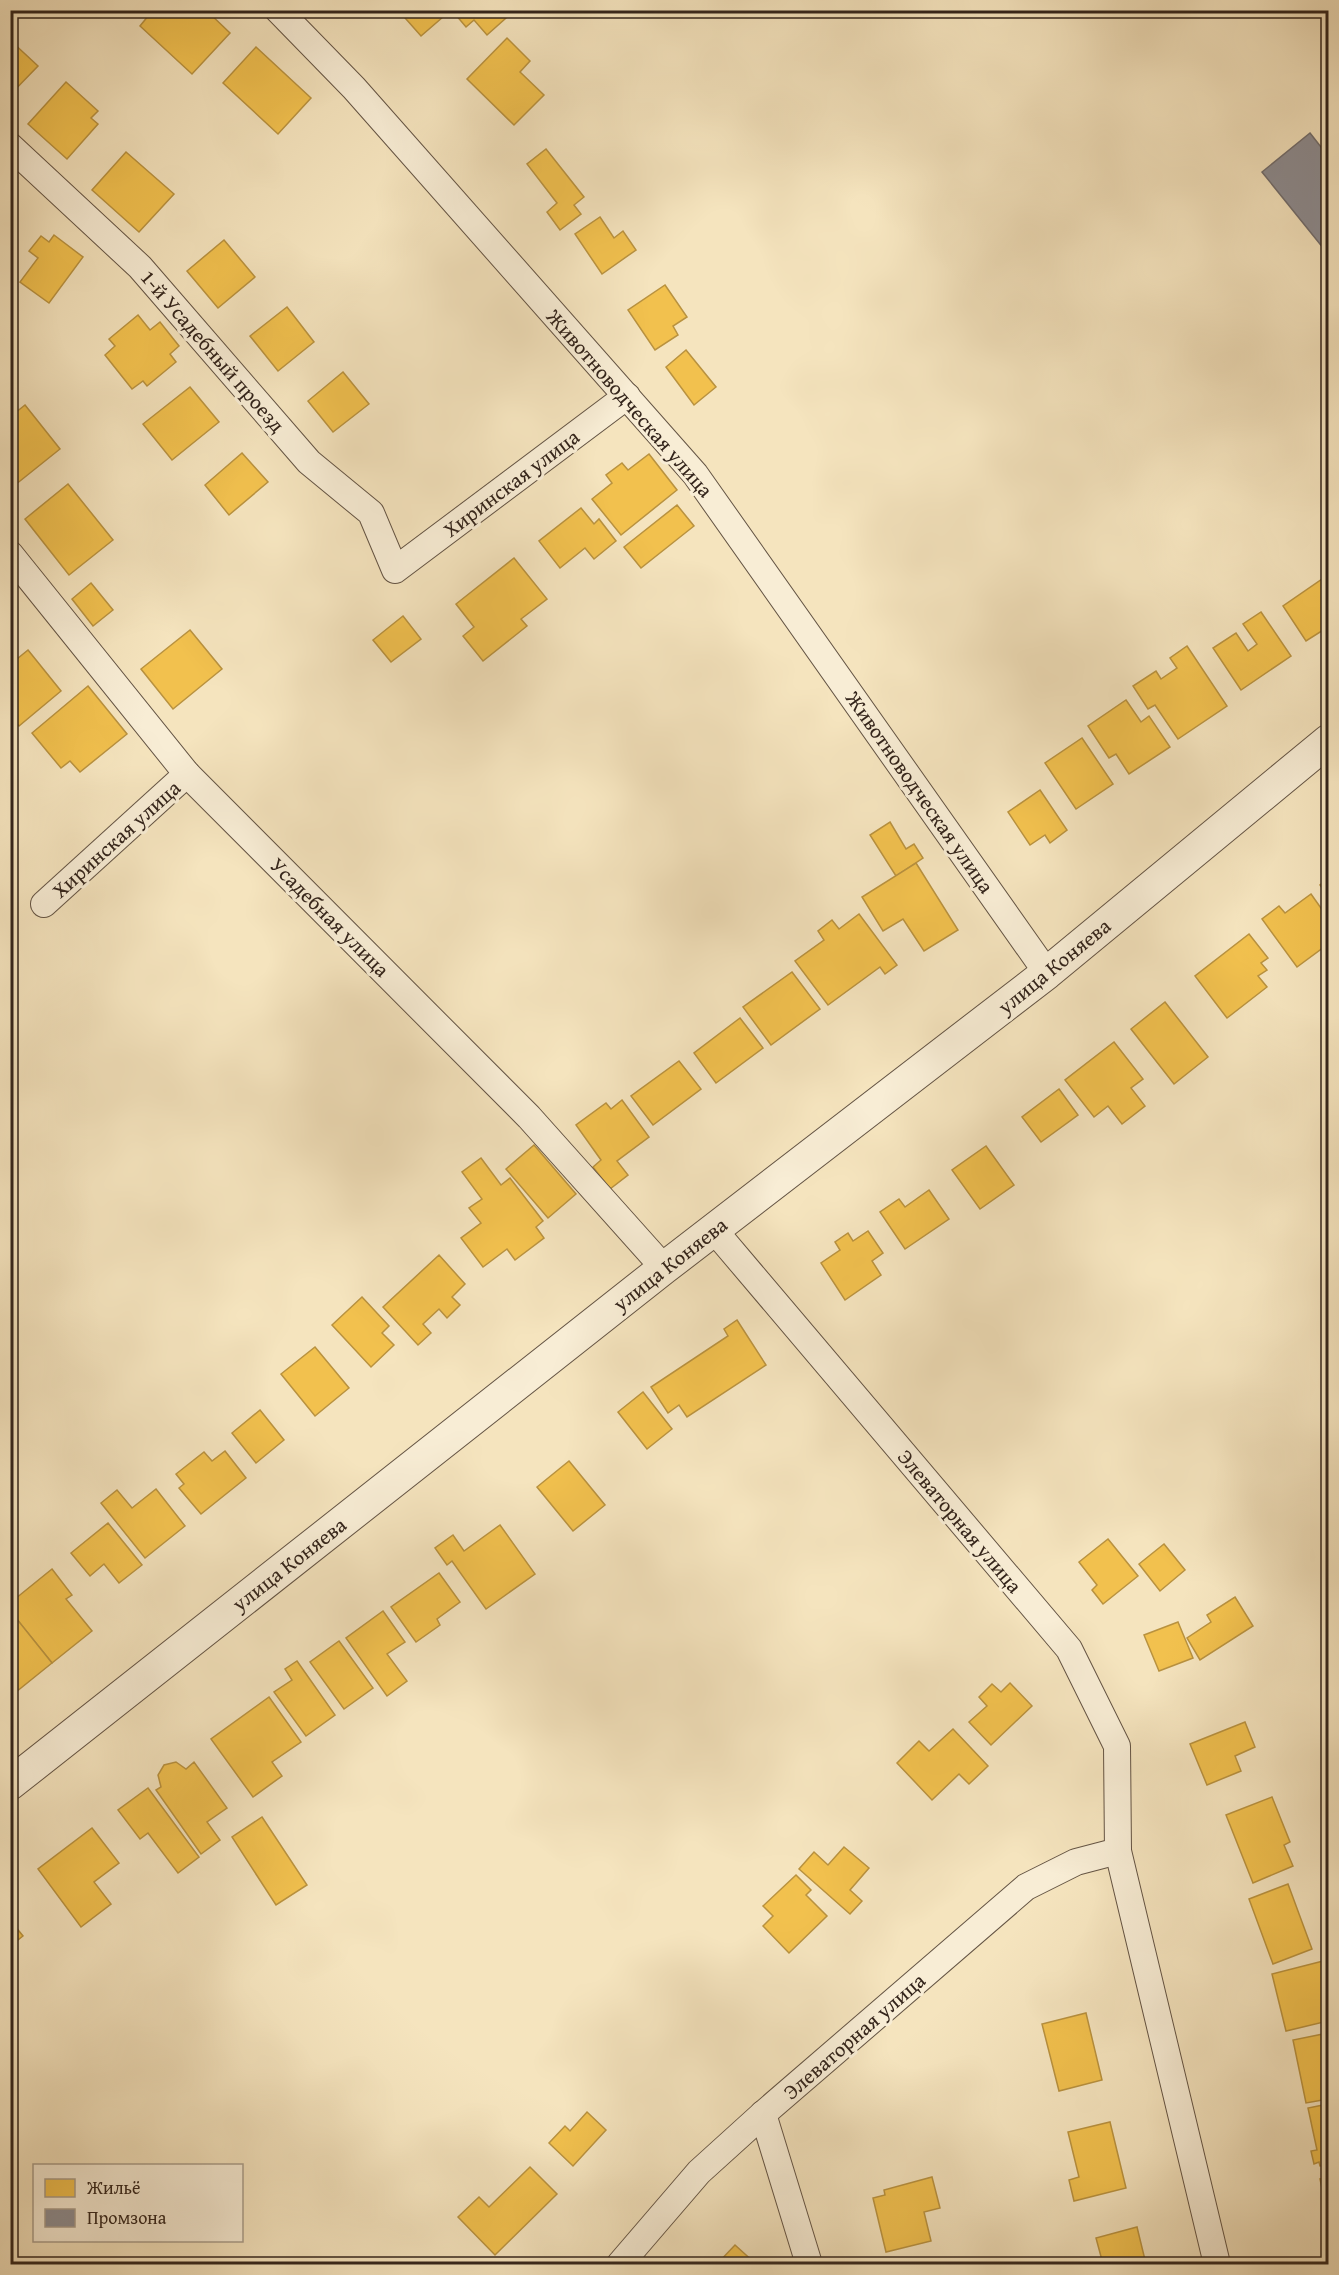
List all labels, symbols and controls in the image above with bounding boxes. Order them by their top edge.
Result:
street label: 1-й Усадебный проезд [133,263,293,440]
street label: Животноводческая улица [539,301,721,504]
street label: Хиринская улица [436,421,586,545]
street label: Животноводческая улица [838,684,1002,900]
street label: Хиринская улица [45,773,187,905]
street label: Усадебная улица [263,850,397,984]
street label: улица Коняева [990,911,1117,1022]
street label: улица Коняева [605,1209,734,1319]
street label: Элеваторная улица [890,1442,1030,1600]
street label: улица Коняева [224,1509,353,1619]
street label: Элеваторная улица [776,1965,932,2107]
legend [33,2164,243,2242]
text: Жильё [86,2174,141,2201]
text: Промзона [87,2204,167,2231]

